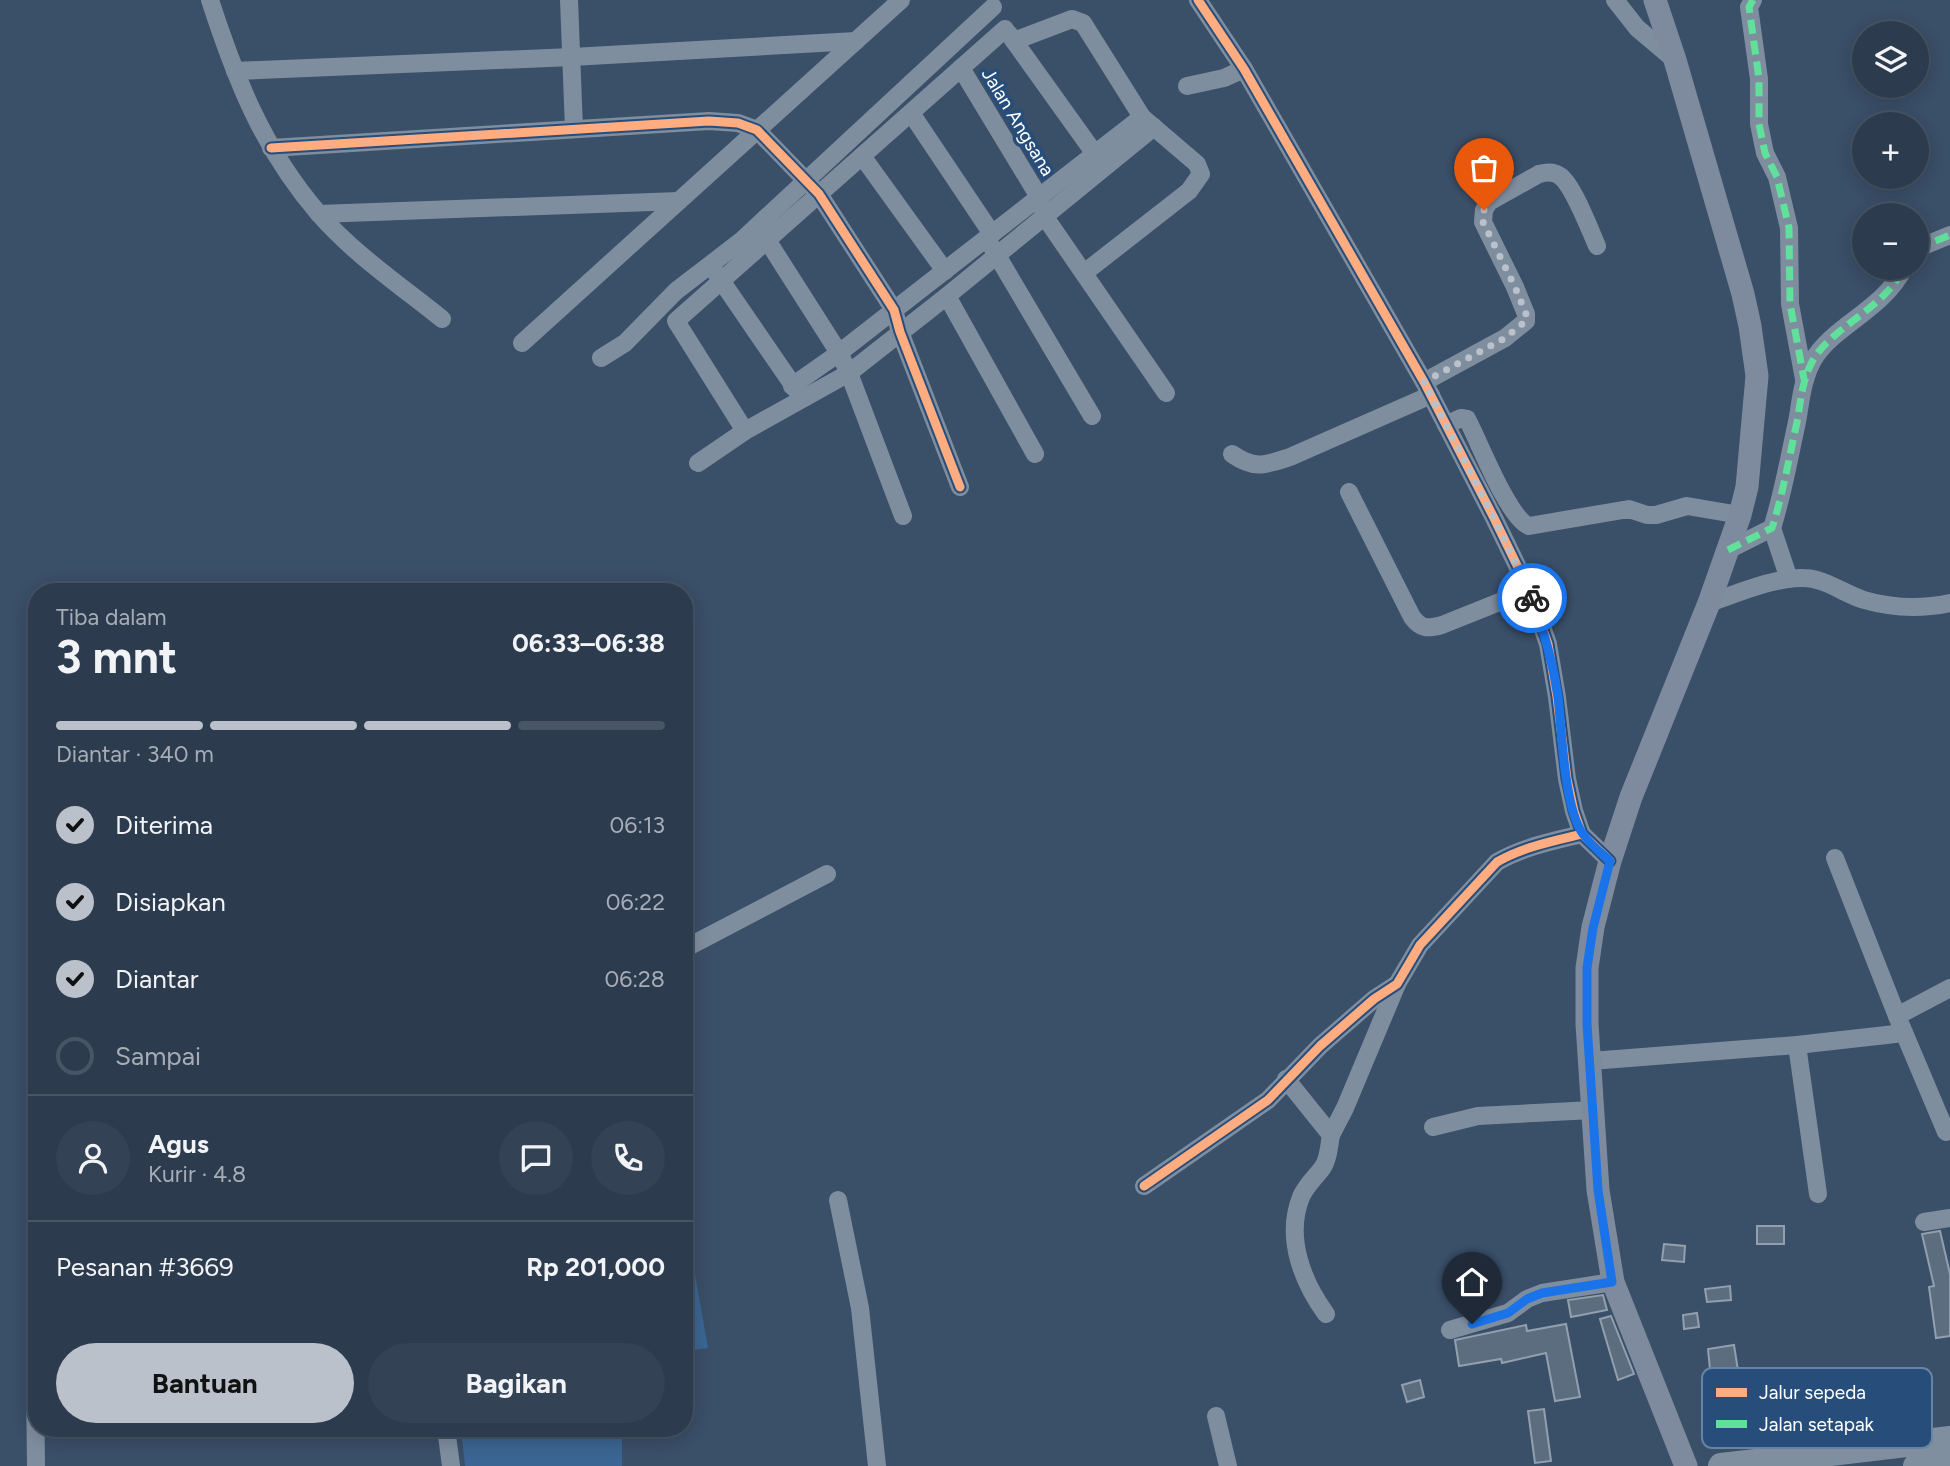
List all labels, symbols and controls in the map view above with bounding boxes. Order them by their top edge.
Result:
map controls [1852,21,1929,280]
button: layers [1852,21,1929,98]
street label: Jalan Angsana [977,64,1059,180]
button: + [1852,112,1929,189]
pin [1454,138,1514,210]
icon: bag [1465,149,1503,187]
button: − [1852,203,1929,280]
courier [1497,563,1567,633]
icon: bike [1513,579,1551,617]
text: Tiba dalam [56,603,167,631]
text: 06:33–06:38 [512,627,665,659]
text: 3 mnt [56,629,177,685]
text: Diantar · 340 m [56,740,214,768]
icon: check [56,806,94,844]
text: Diterima [115,809,213,841]
text: 06:13 [609,811,665,839]
icon: check [56,883,94,921]
text: Disiapkan [115,886,226,918]
text: 06:22 [606,888,665,916]
icon: check [56,960,94,998]
text: Diantar [115,963,199,995]
text: 06:28 [604,965,665,993]
text: Sampai [115,1040,201,1072]
button: person [56,1121,130,1195]
button: chat [499,1121,573,1195]
button: phone [591,1121,665,1195]
text: Agus [148,1128,209,1160]
text: Kurir · 4.8 [148,1160,246,1188]
text: Pesanan #3669 [56,1251,234,1283]
text: Rp 201,000 [526,1251,665,1283]
pin [1442,1252,1502,1324]
icon: home [1453,1263,1491,1301]
button: Bantuan [56,1343,354,1423]
button: Bagikan [368,1343,665,1423]
legend [1702,1368,1932,1448]
text: Jalur sepeda [1759,1381,1866,1404]
text: Jalan setapak [1759,1413,1875,1436]

